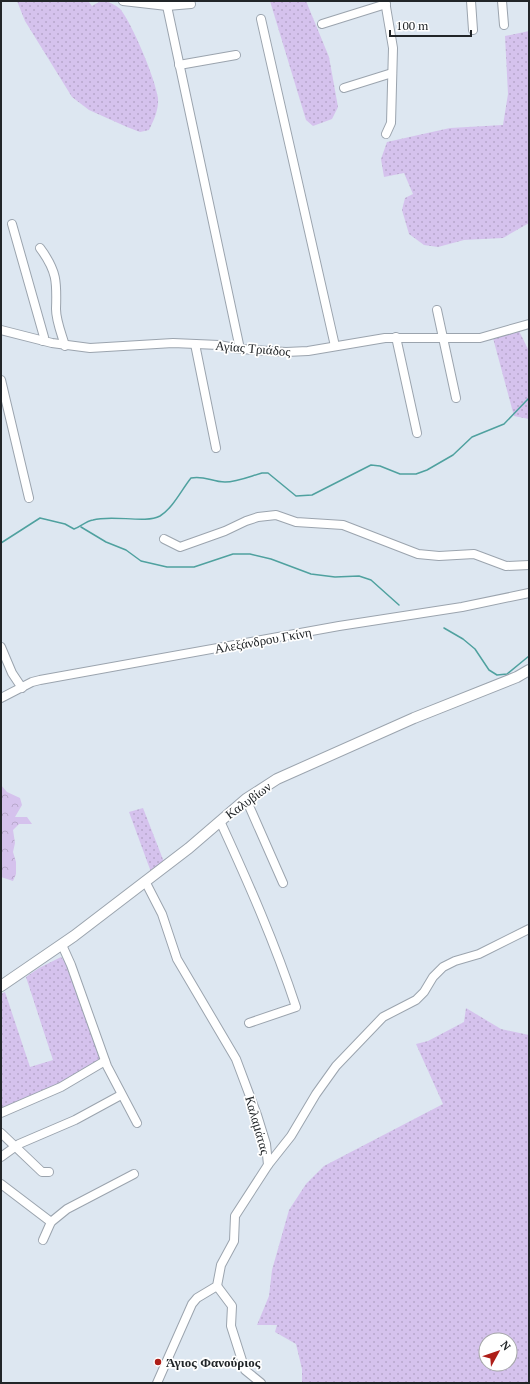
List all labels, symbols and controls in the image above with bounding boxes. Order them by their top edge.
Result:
scale bar [390,12,471,38]
text: 100 m [396,18,429,33]
street label: Αγίας Τριάδος [215,336,292,360]
street label: Αλεξάνδρου Γκίνη [213,623,313,657]
street label: Καλυβίων [221,777,275,823]
street label: Καλαμάτας [241,1094,275,1157]
north arrow [478,1332,518,1372]
text: N [498,1338,514,1354]
place label: Άγιος Φανούριος [166,1353,261,1371]
marker: Άγιος Φανούριος [153,1357,163,1367]

